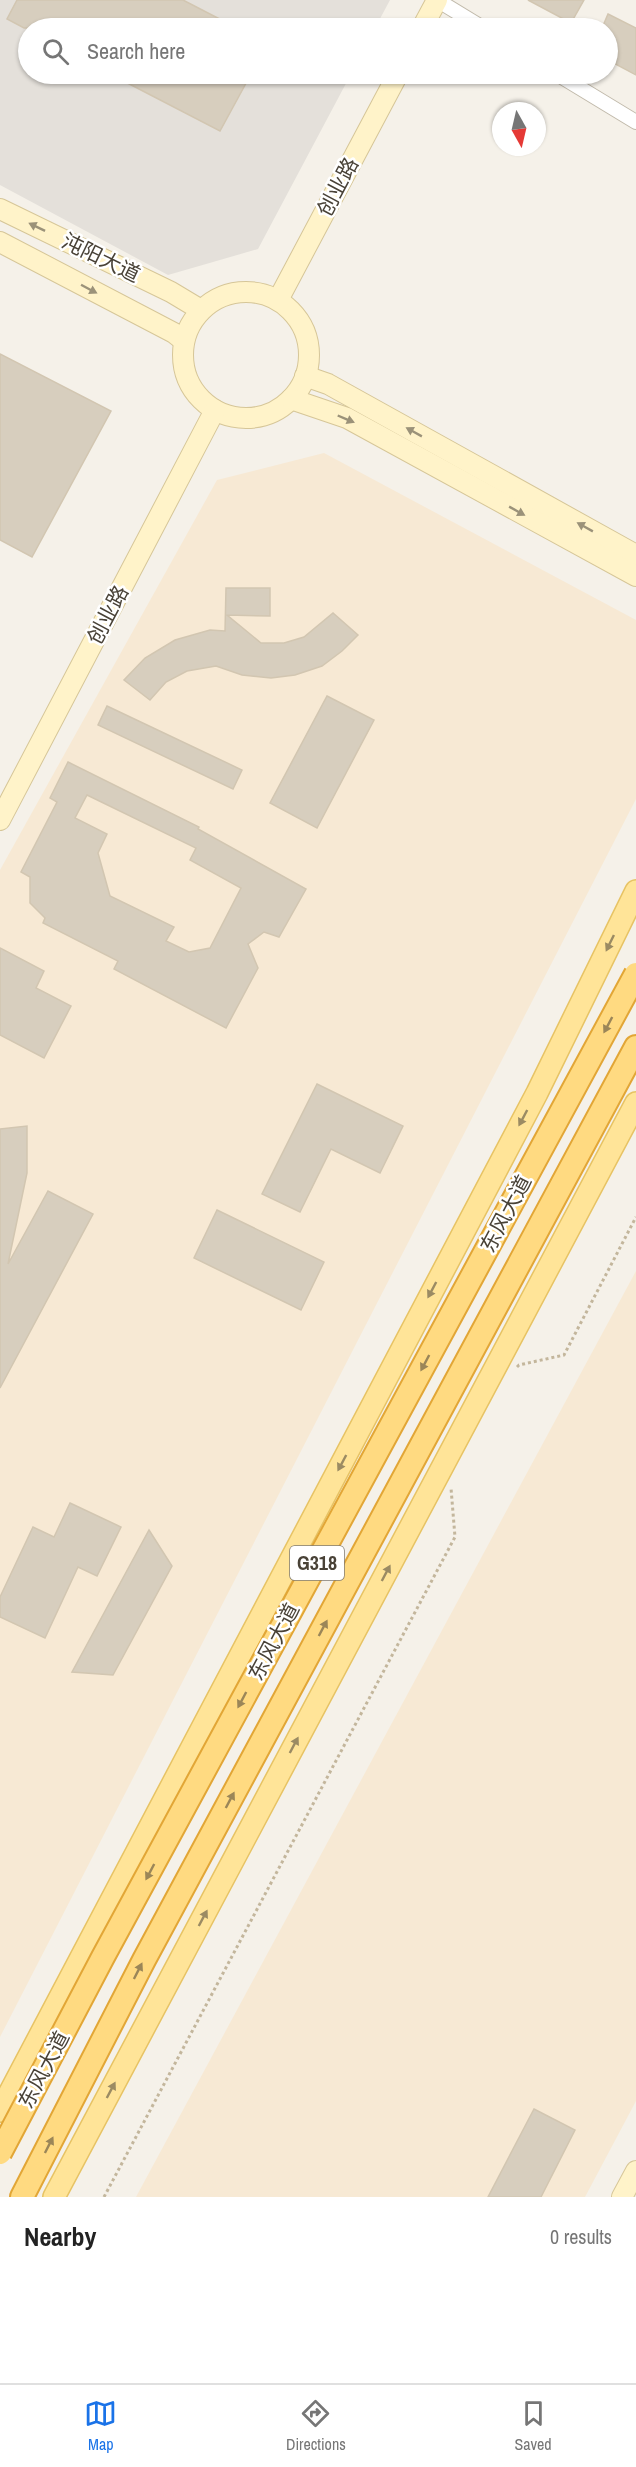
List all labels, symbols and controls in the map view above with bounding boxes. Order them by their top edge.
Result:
search box [18,18,618,84]
icon: search [39,35,72,68]
text: Search here [87,36,185,66]
north arrow [492,102,546,156]
street label: 创业路 [310,152,365,221]
one-way arrow [28,223,45,232]
street label: 沌阳大道 [57,226,145,289]
one-way arrow [81,284,98,294]
one-way arrow [337,414,355,424]
one-way arrow [406,427,423,437]
one-way arrow [509,506,526,516]
one-way arrow [577,521,593,532]
street label: 创业路 [80,580,135,649]
one-way arrow [606,935,615,952]
one-way arrow [603,1017,613,1034]
one-way arrow [519,1109,529,1127]
street label: 东风大道 [473,1170,538,1258]
one-way arrow [428,1282,437,1299]
one-way arrow [420,1354,430,1371]
one-way arrow [337,1454,347,1472]
road number: G318 [290,1546,344,1580]
one-way arrow [381,1565,391,1582]
street label: 东风大道 [241,1598,306,1686]
one-way arrow [318,1619,328,1636]
one-way arrow [237,1692,247,1709]
one-way arrow [289,1737,299,1754]
one-way arrow [225,1791,235,1808]
one-way arrow [145,1864,155,1881]
one-way arrow [198,1909,208,1926]
one-way arrow [133,1963,143,1980]
street label: 东风大道 [11,2026,76,2114]
one-way arrow [106,2081,116,2098]
one-way arrow [44,2136,54,2153]
text: Nearby [24,2219,96,2254]
text: 0 results [550,2223,612,2250]
tab: Map [84,2397,117,2455]
tab: Directions [286,2397,346,2455]
tab: Saved [514,2397,552,2455]

